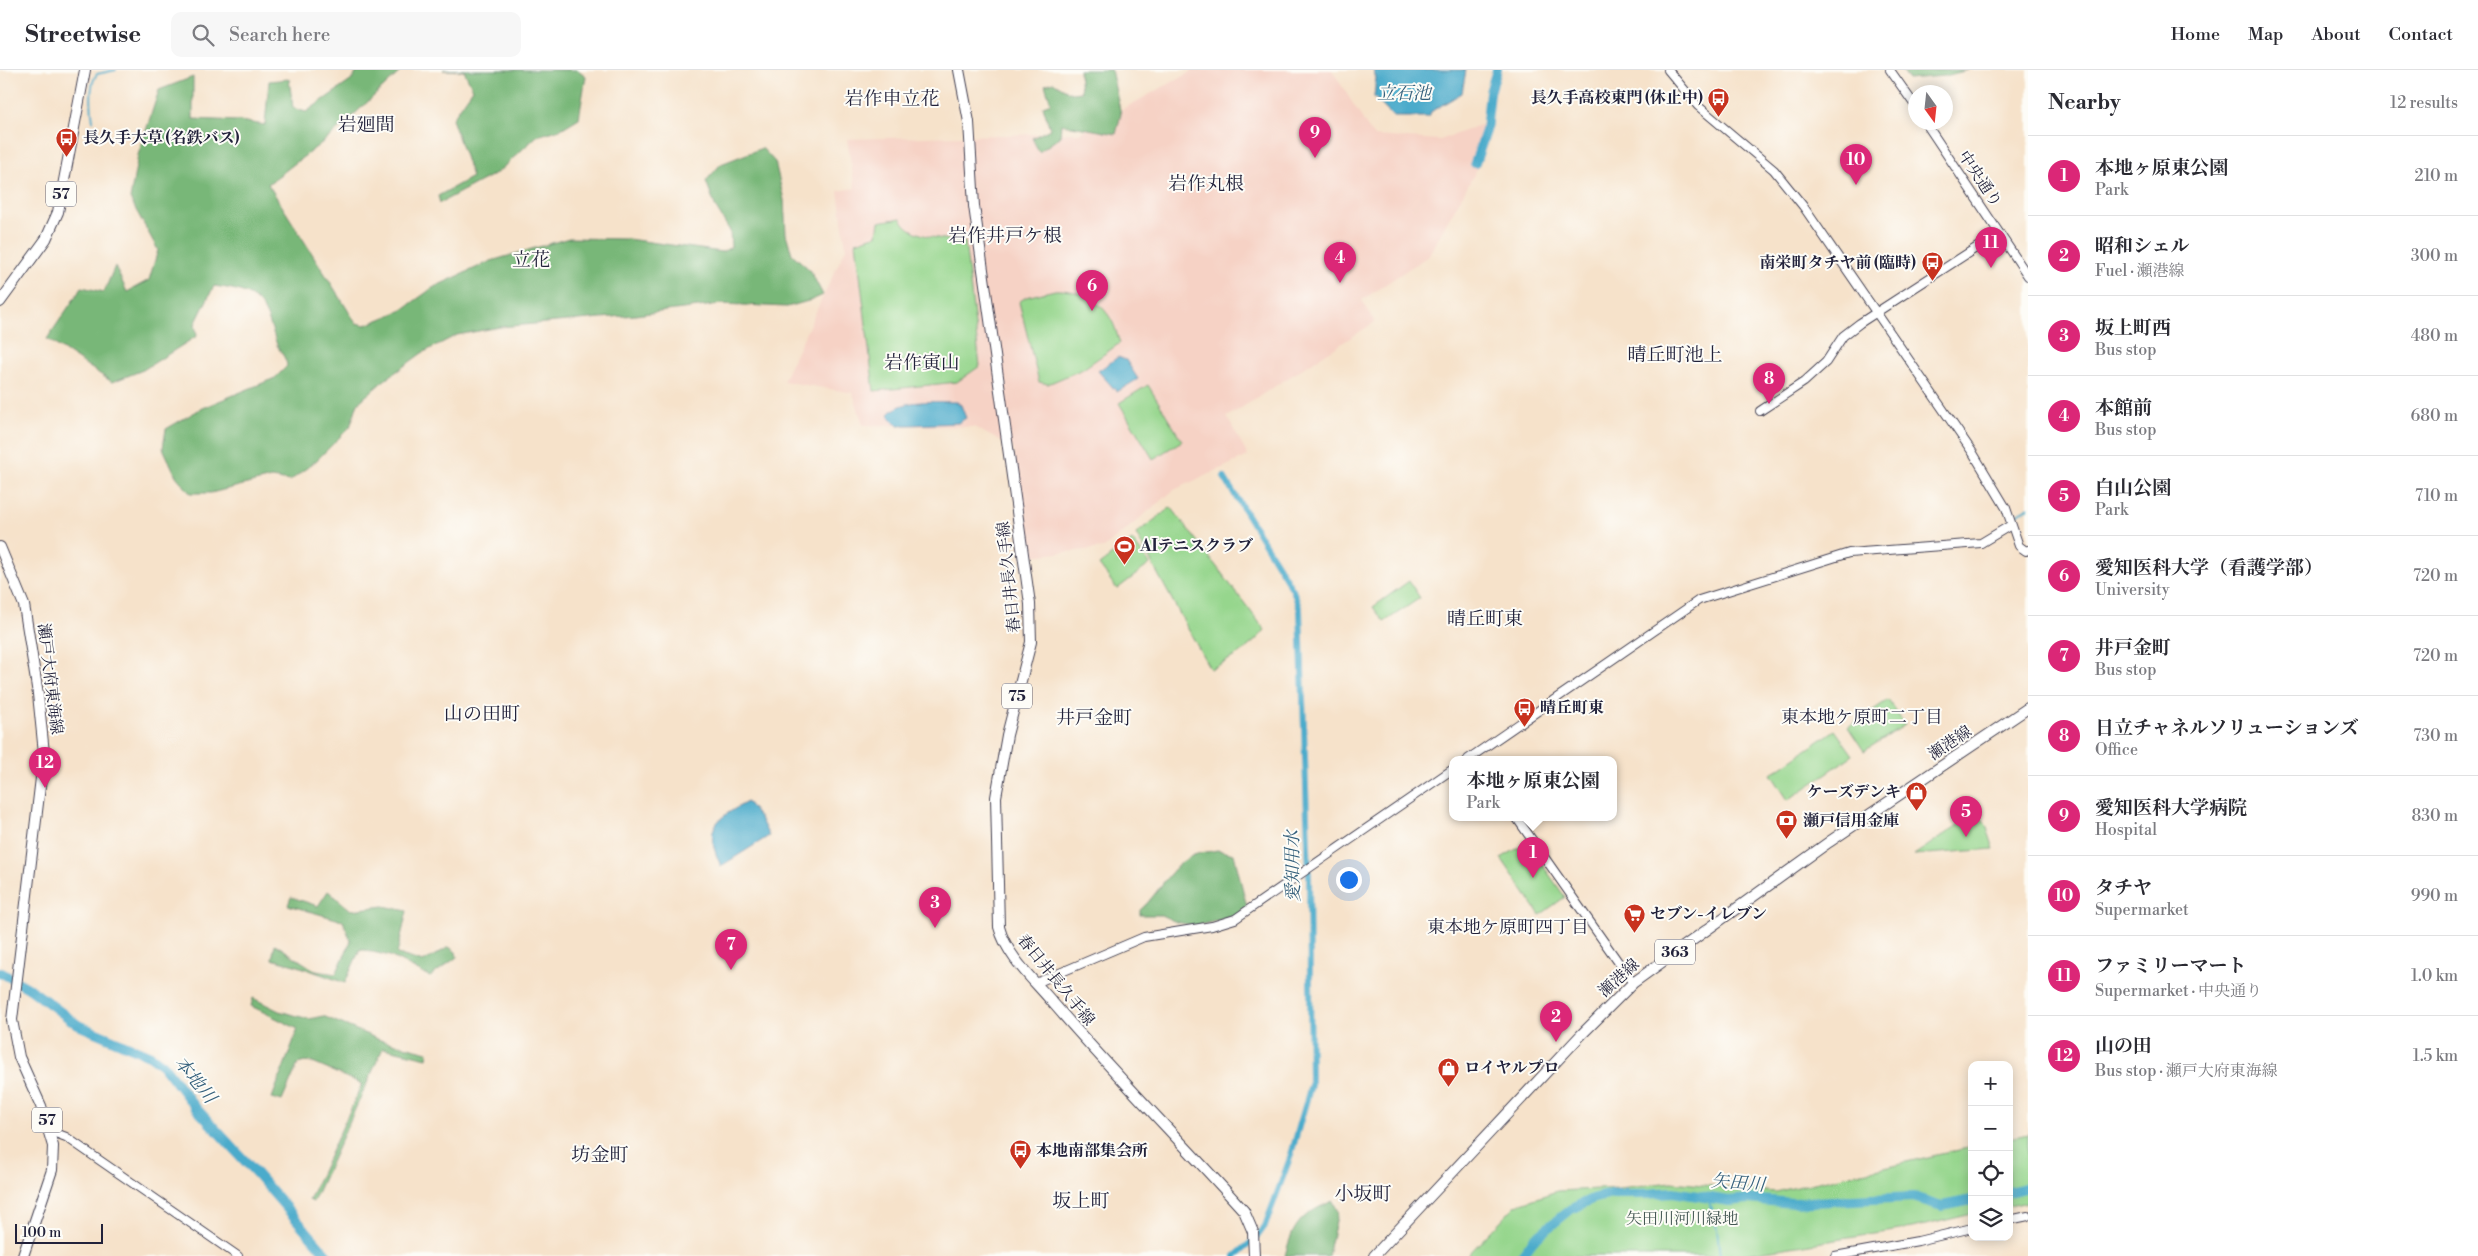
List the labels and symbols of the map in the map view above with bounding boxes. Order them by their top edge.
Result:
water label: 立石池 [1377,82,1433,105]
north arrow [1908,85,1953,130]
bus stop icon: 長久手高校東門 (休止中) [1707,86,1731,117]
district label: 岩作申立花 [844,87,940,111]
place label: 長久手高校東門 (休止中) [1531,88,1703,108]
district label: 岩廻間 [337,113,395,137]
pin: 9 [1299,117,1331,158]
bus stop icon: 長久手大草 (名鉄バス) [55,126,79,157]
place label: 長久手大草 (名鉄バス) [83,128,240,148]
pin: 10 [1840,144,1872,185]
street label: 中央通り [1954,147,2006,211]
district label: 岩作丸根 [1168,172,1244,196]
road number: 57 [46,182,76,206]
district label: 岩作井戸ケ根 [948,224,1062,248]
pin: 11 [1975,227,2007,268]
pin: 4 [1324,242,1356,283]
district label: 立花 [512,248,550,272]
bus stop icon: 南栄町タチヤ前 (臨時) [1920,251,1944,282]
place label: 南栄町タチヤ前 (臨時) [1760,253,1916,273]
pin: 6 [1076,270,1108,311]
district label: 晴丘町池上 [1627,343,1723,367]
district label: 岩作寅山 [884,351,960,375]
pin: 8 [1753,363,1785,404]
street label: 春日井長久手線 [993,520,1025,634]
sports icon: AIテニスクラブ [1112,534,1136,565]
place label: AIテニスクラブ [1139,536,1253,556]
district label: 晴丘町東 [1447,607,1523,631]
street label: 瀬戸大府東海線 [33,622,67,736]
road number: 75 [1002,684,1032,708]
bus stop icon: 晴丘町東 [1512,696,1536,727]
place label: 晴丘町東 [1540,698,1604,718]
district label: 山の田町 [444,702,520,726]
district label: 井戸金町 [1056,706,1132,730]
district label: 東本地ケ原町二丁目 [1781,706,1943,729]
street label: 瀬港線 [1925,721,1975,765]
pin: 12 [29,747,61,788]
shop icon: ケーズデンキ [1905,780,1929,811]
place label: ケーズデンキ [1806,782,1901,802]
pin: 5 [1950,796,1982,837]
bank icon: 瀬戸信用金庫 [1775,809,1799,840]
place label: 瀬戸信用金庫 [1803,811,1899,831]
water label: 愛知用水 [1281,828,1305,902]
pin: 1 [1517,837,1549,878]
your location [1336,867,1362,893]
pin: 3 [919,887,951,928]
supermarket icon: セブン-イレブン [1622,902,1646,933]
place label: セブン-イレブン [1650,904,1767,924]
district label: 東本地ケ原町四丁目 [1427,916,1589,939]
pin: 7 [715,929,747,970]
street label: 春日井長久手線 [1013,930,1099,1030]
road number: 363 [1655,940,1695,964]
street label: 瀬港線 [1594,955,1644,1001]
pin: 2 [1540,1001,1572,1042]
water label: 本地川 [169,1052,222,1110]
shop icon: ロイヤルプロ [1436,1056,1460,1087]
place label: ロイヤルプロ [1464,1058,1559,1078]
road number: 57 [32,1108,62,1132]
bus stop icon: 本地南部集会所 [1008,1139,1032,1170]
place label: 本地南部集会所 [1036,1141,1148,1161]
district label: 坊金町 [571,1143,629,1167]
water label: 矢田川 [1710,1169,1768,1197]
district label: 小坂町 [1334,1182,1392,1206]
district label: 坂上町 [1052,1189,1110,1213]
park label: 矢田川河川緑地 [1626,1209,1738,1229]
scale bar [15,1221,102,1244]

